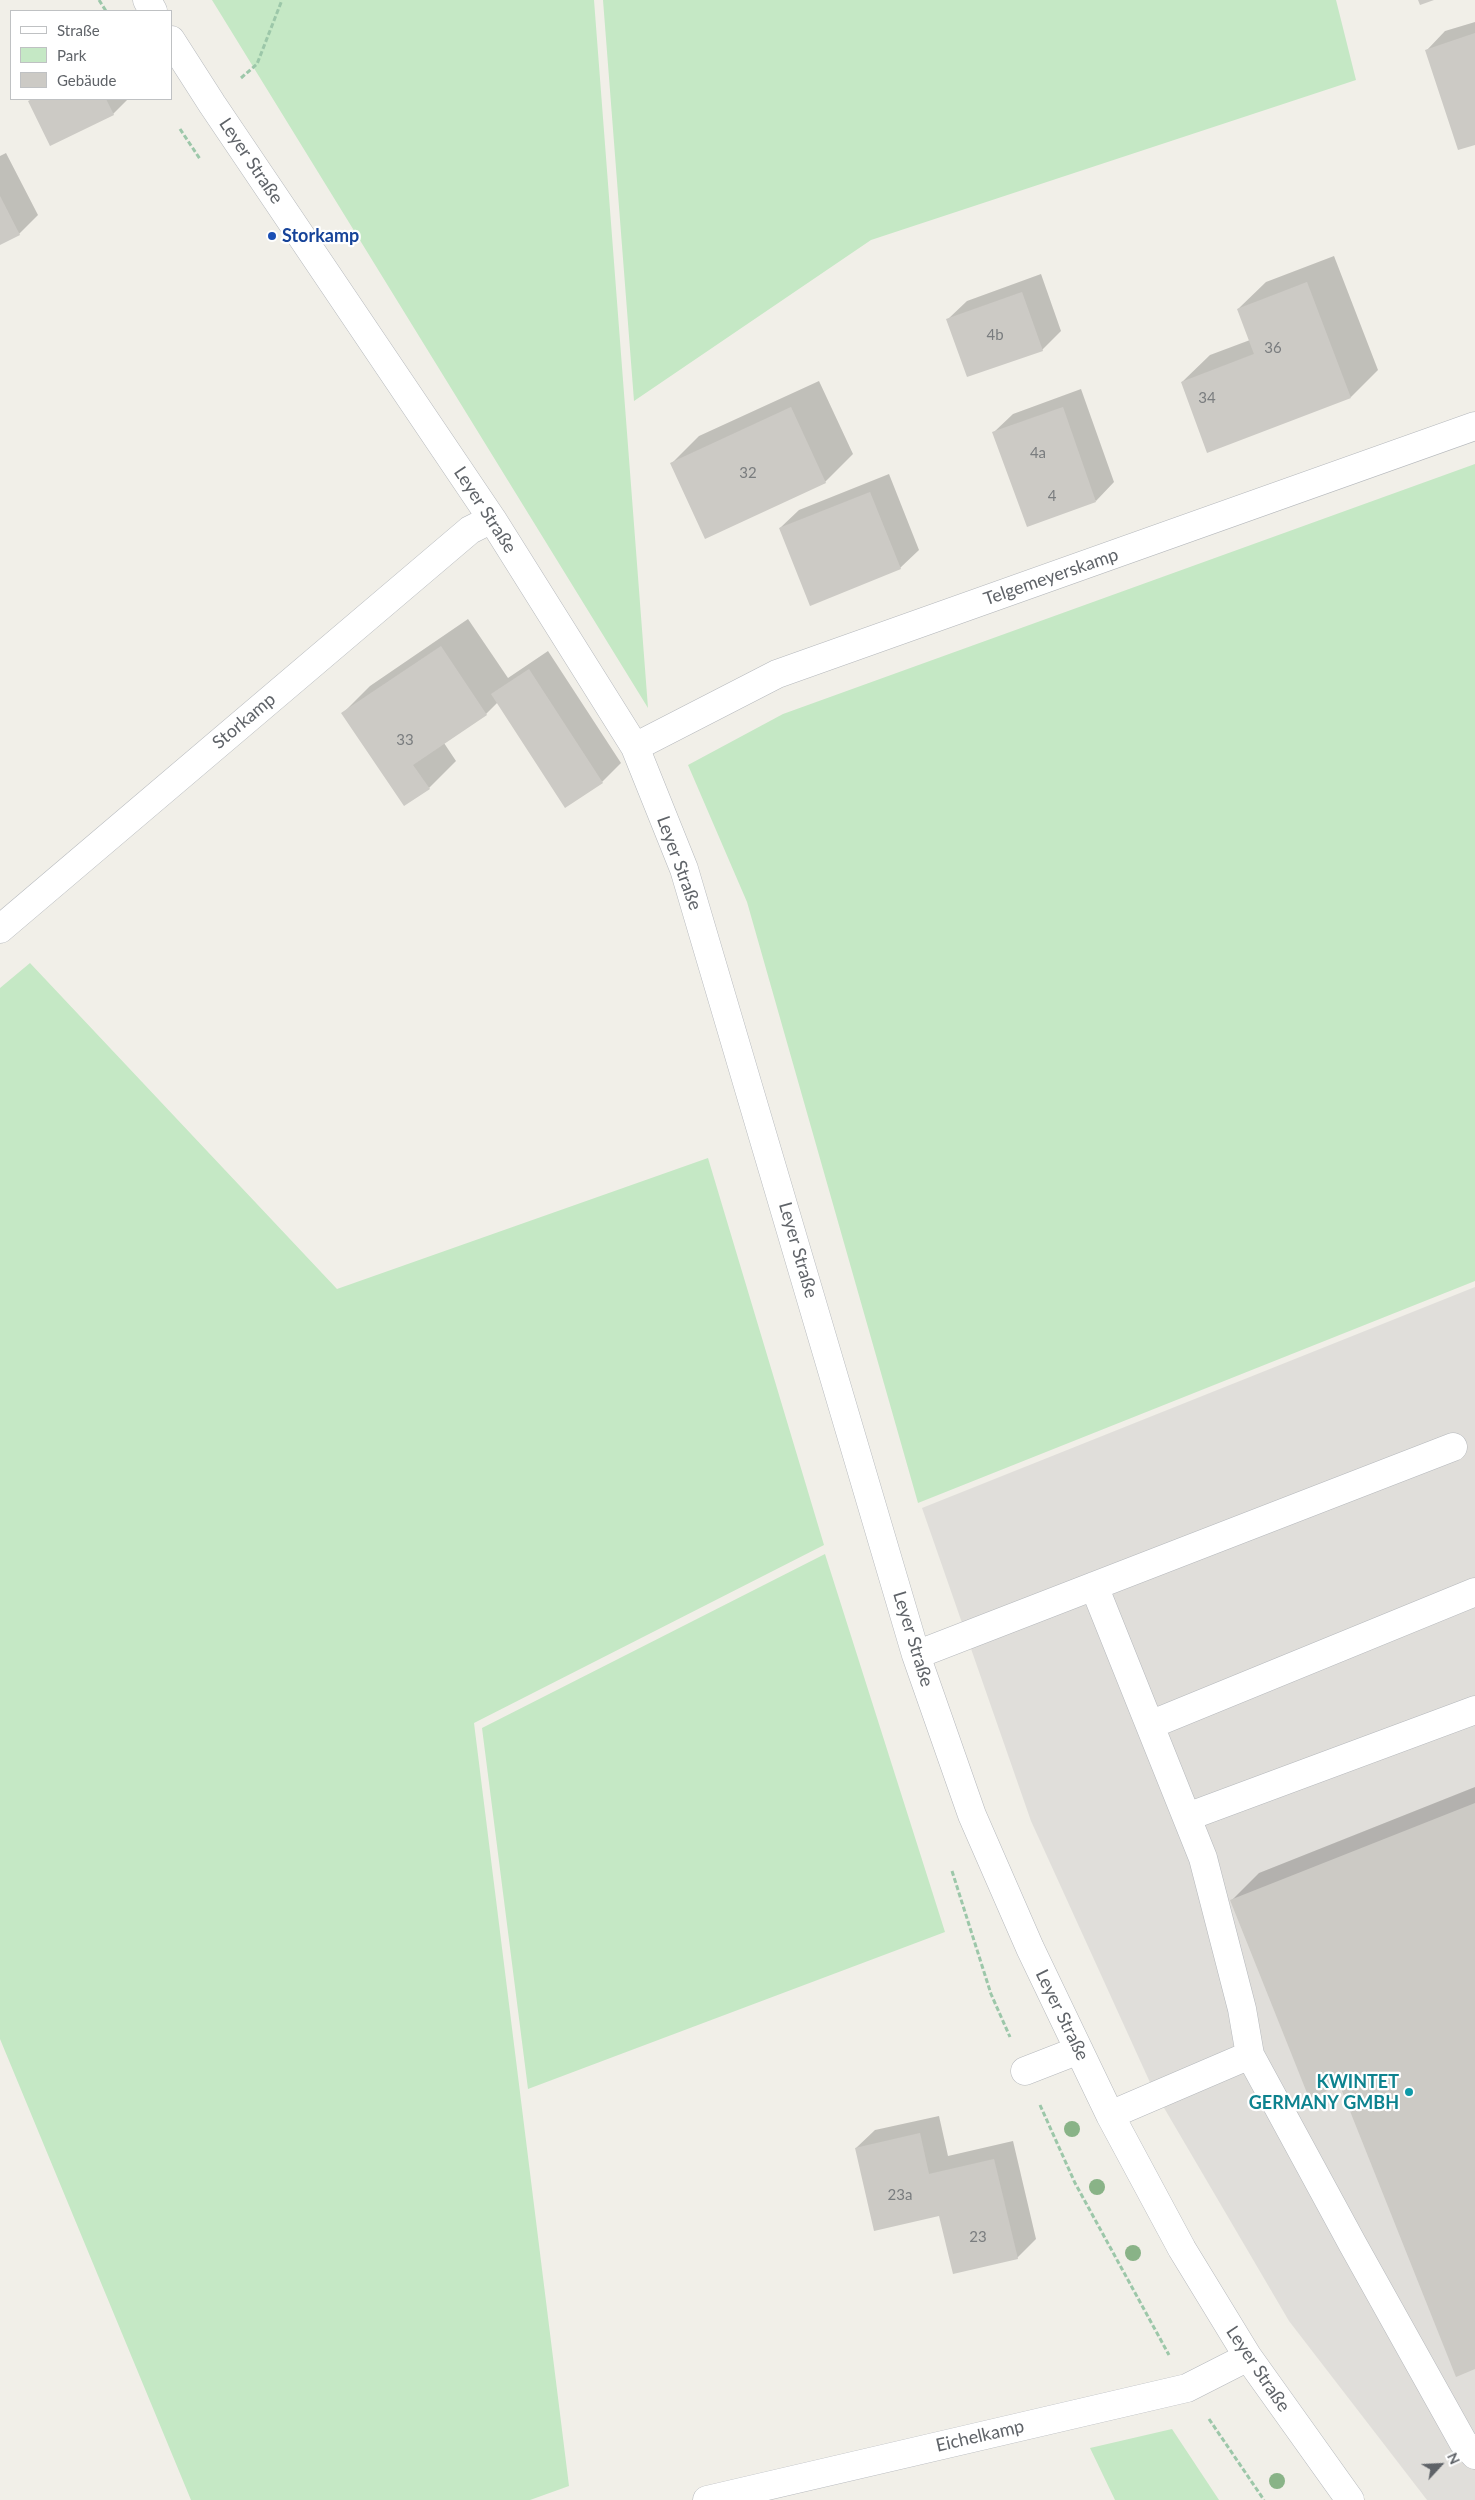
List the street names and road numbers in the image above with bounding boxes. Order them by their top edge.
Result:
street label: Leyer Straße [214,114,288,208]
street label: Leyer Straße [449,463,521,557]
street label: Telgemeyerskamp [981,544,1121,610]
street label: Storkamp [208,688,280,754]
street label: Leyer Straße [652,813,706,913]
street label: Leyer Straße [774,1200,822,1300]
street label: Leyer Straße [888,1589,938,1689]
street label: Leyer Straße [1031,1966,1093,2064]
street label: Leyer Straße [1221,2322,1295,2416]
street label: Eichelkamp [934,2415,1026,2457]

